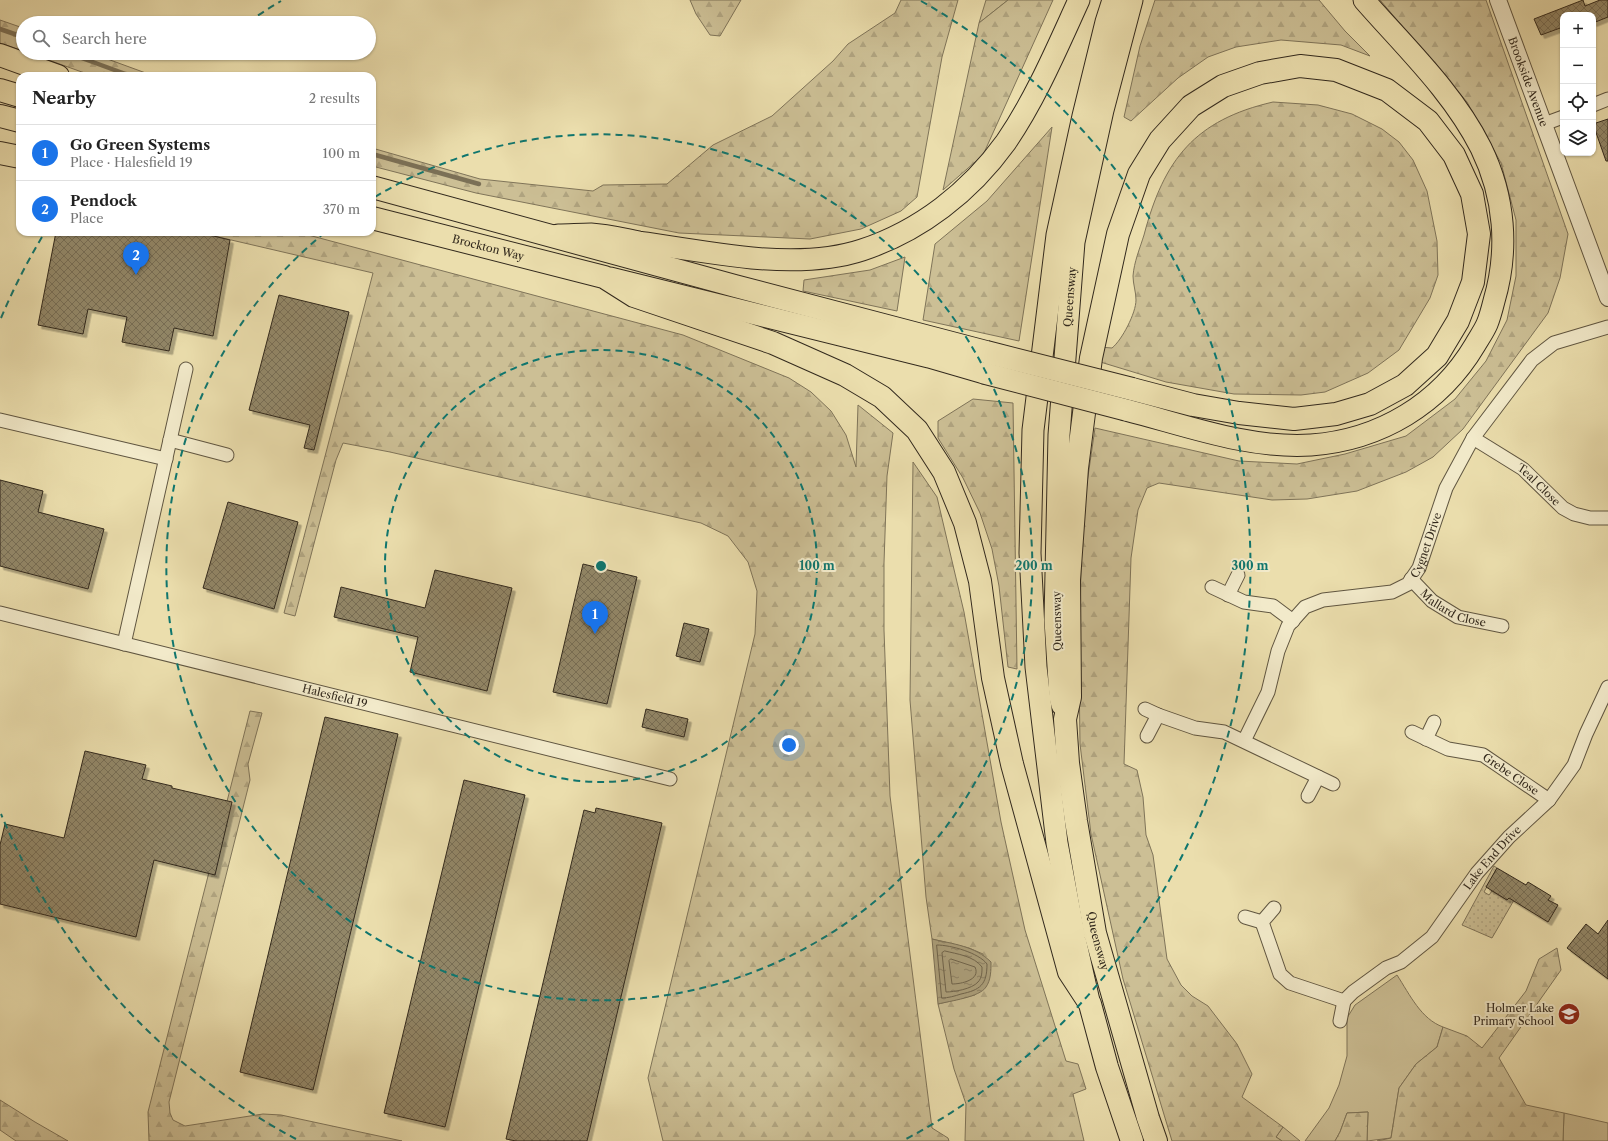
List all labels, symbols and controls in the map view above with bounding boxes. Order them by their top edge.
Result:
map controls [1560,12,1596,156]
button: + [1560,12,1596,48]
search box [16,16,376,60]
icon: search [30,27,52,49]
text: Search here [62,29,147,48]
street label: Brookside Avenue [1505,35,1551,128]
button: − [1560,48,1596,84]
button: locate [1560,84,1596,120]
text: Nearby [32,88,96,108]
text: 2 results [309,90,360,106]
button: layers [1560,120,1596,156]
text: Go Green Systems [70,135,210,154]
text: 1 [42,145,48,161]
text: 100 m [322,145,360,161]
text: Place · Halesfield 19 [70,154,193,170]
text: Pendock [70,191,137,210]
text: 2 [41,201,49,217]
text: 370 m [323,201,360,217]
text: Place [70,210,103,226]
street label: Brockton Way [451,232,527,264]
pin: 2 [123,242,149,275]
street label: Queensway [1060,265,1079,328]
street label: Teal Close [1515,460,1563,509]
street label: Cygnet Drive [1407,511,1444,581]
text: 100 m [799,558,835,573]
text: 200 m [1015,558,1053,573]
text: 300 m [1231,558,1269,573]
centre of rings [594,559,608,573]
street label: Mallard Close [1417,586,1487,630]
street label: Queensway [1049,590,1065,651]
pin: 1 [582,601,608,634]
street label: Halesfield 19 [301,681,369,711]
your location [779,735,799,755]
street label: Grebe Close [1480,750,1542,798]
street label: Lake End Drive [1460,823,1524,893]
street label: Queensway [1084,910,1113,973]
place label: Holmer Lake Primary School [1473,1001,1555,1028]
school or university icon: Holmer Lake Primary School [1556,1001,1582,1027]

